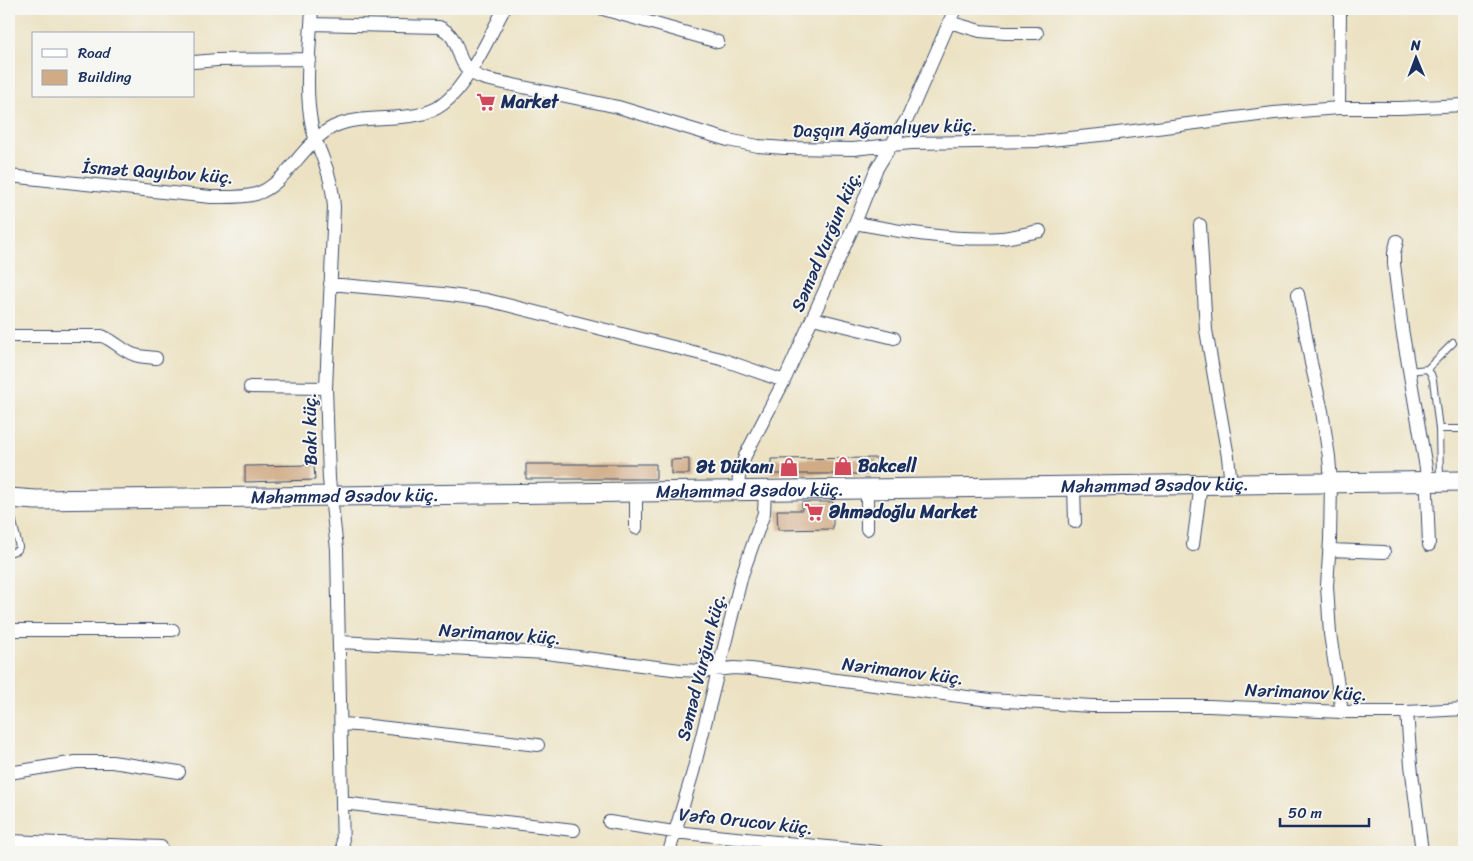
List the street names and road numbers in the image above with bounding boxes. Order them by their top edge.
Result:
street label: Daşqın Ağamalıyev küç. [792,109,978,147]
street label: İsmət Qayıbov küç. [80,151,235,193]
street label: Səməd Vurğun küç. [782,165,870,317]
street label: Bakı küç. [293,392,327,466]
street label: Məhəmməd Əsədov küç. [1061,468,1249,502]
street label: Məhəmməd Əsədov küç. [656,473,844,508]
street label: Məhəmməd Əsədov küç. [251,479,439,513]
street label: Səməd Vurğun küç. [667,590,735,744]
street label: Nərimanov küç. [438,614,562,654]
street label: Nərimanov küç. [840,648,966,694]
street label: Nərimanov küç. [1244,674,1368,710]
street label: Vəfa Orucov küç. [677,798,815,844]

